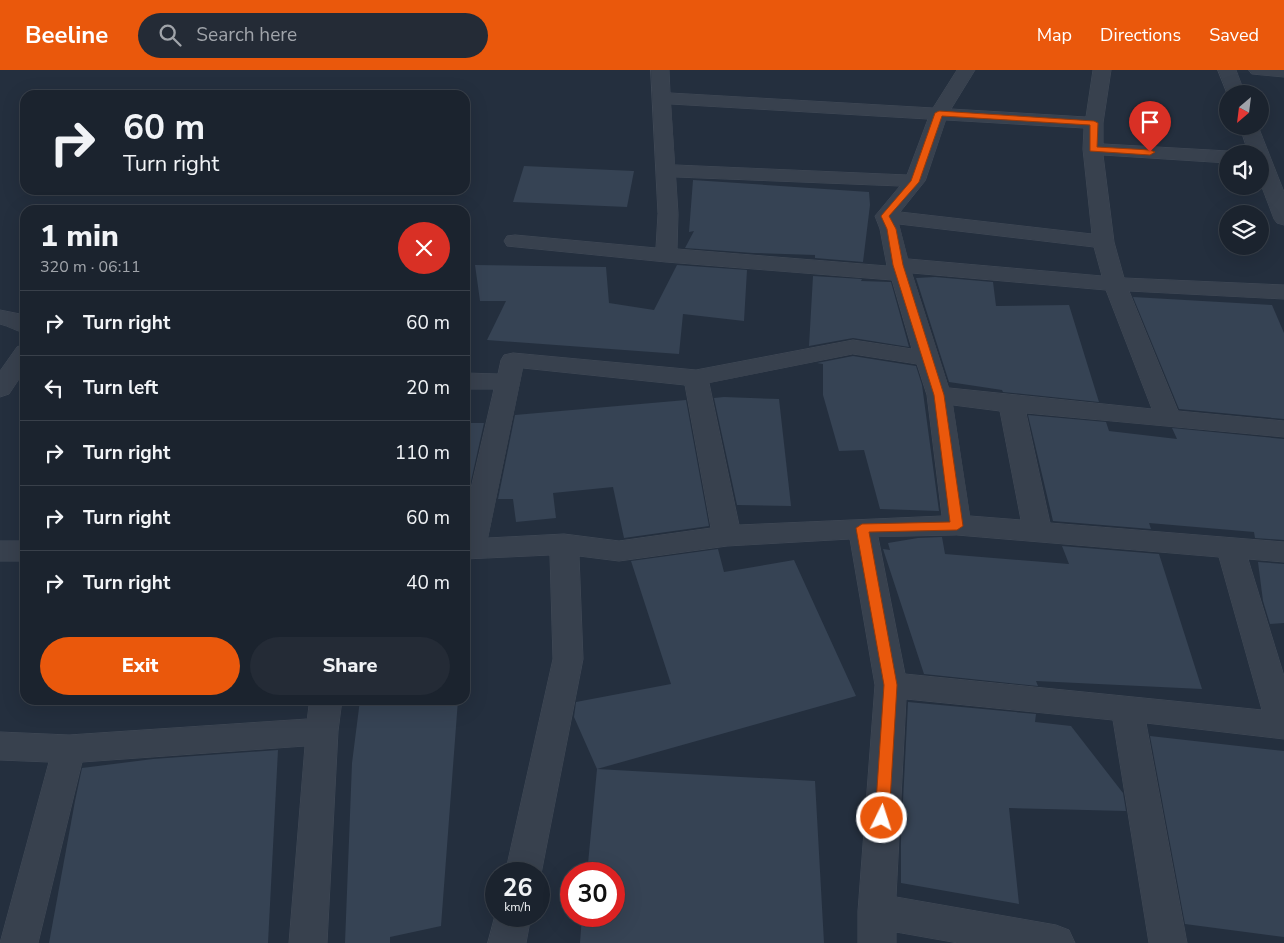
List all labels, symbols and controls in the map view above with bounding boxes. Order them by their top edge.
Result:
search box [138,13,488,58]
text: Beeline [25,19,108,51]
icon: search [156,21,184,49]
text: Search here [196,22,297,48]
text: Map [1037,23,1072,47]
text: Directions [1100,23,1181,47]
text: Saved [1209,23,1259,47]
north arrow [1219,85,1269,135]
map controls [1219,85,1269,255]
pin [1129,101,1171,152]
text: 60 m [123,104,205,151]
icon: arrive [1136,108,1164,136]
icon: right [40,110,105,175]
button: sound [1219,145,1269,195]
text: Turn right [123,149,219,179]
button: layers [1219,205,1269,255]
text: 1 min [40,216,119,257]
button: close [398,222,450,274]
text: 320 m · 06:11 [40,256,141,278]
icon: right [40,309,68,337]
text: Turn right [83,310,170,336]
text: 60 m [406,310,450,336]
icon: left [40,374,68,402]
text: Turn left [83,375,158,401]
text: 20 m [406,375,450,401]
icon: right [40,439,68,467]
text: Turn right [83,440,170,466]
text: 110 m [395,440,450,466]
icon: right [40,504,68,532]
text: Turn right [83,505,170,531]
text: 60 m [406,505,450,531]
icon: right [40,569,68,597]
text: Turn right [83,570,170,596]
text: 40 m [406,570,450,596]
button: Exit [40,637,240,695]
button: Share [250,637,450,695]
position arrow [855,791,907,843]
speed limit sign: 30 [560,862,625,927]
text: 26 [502,871,533,905]
text: km/h [504,899,531,915]

